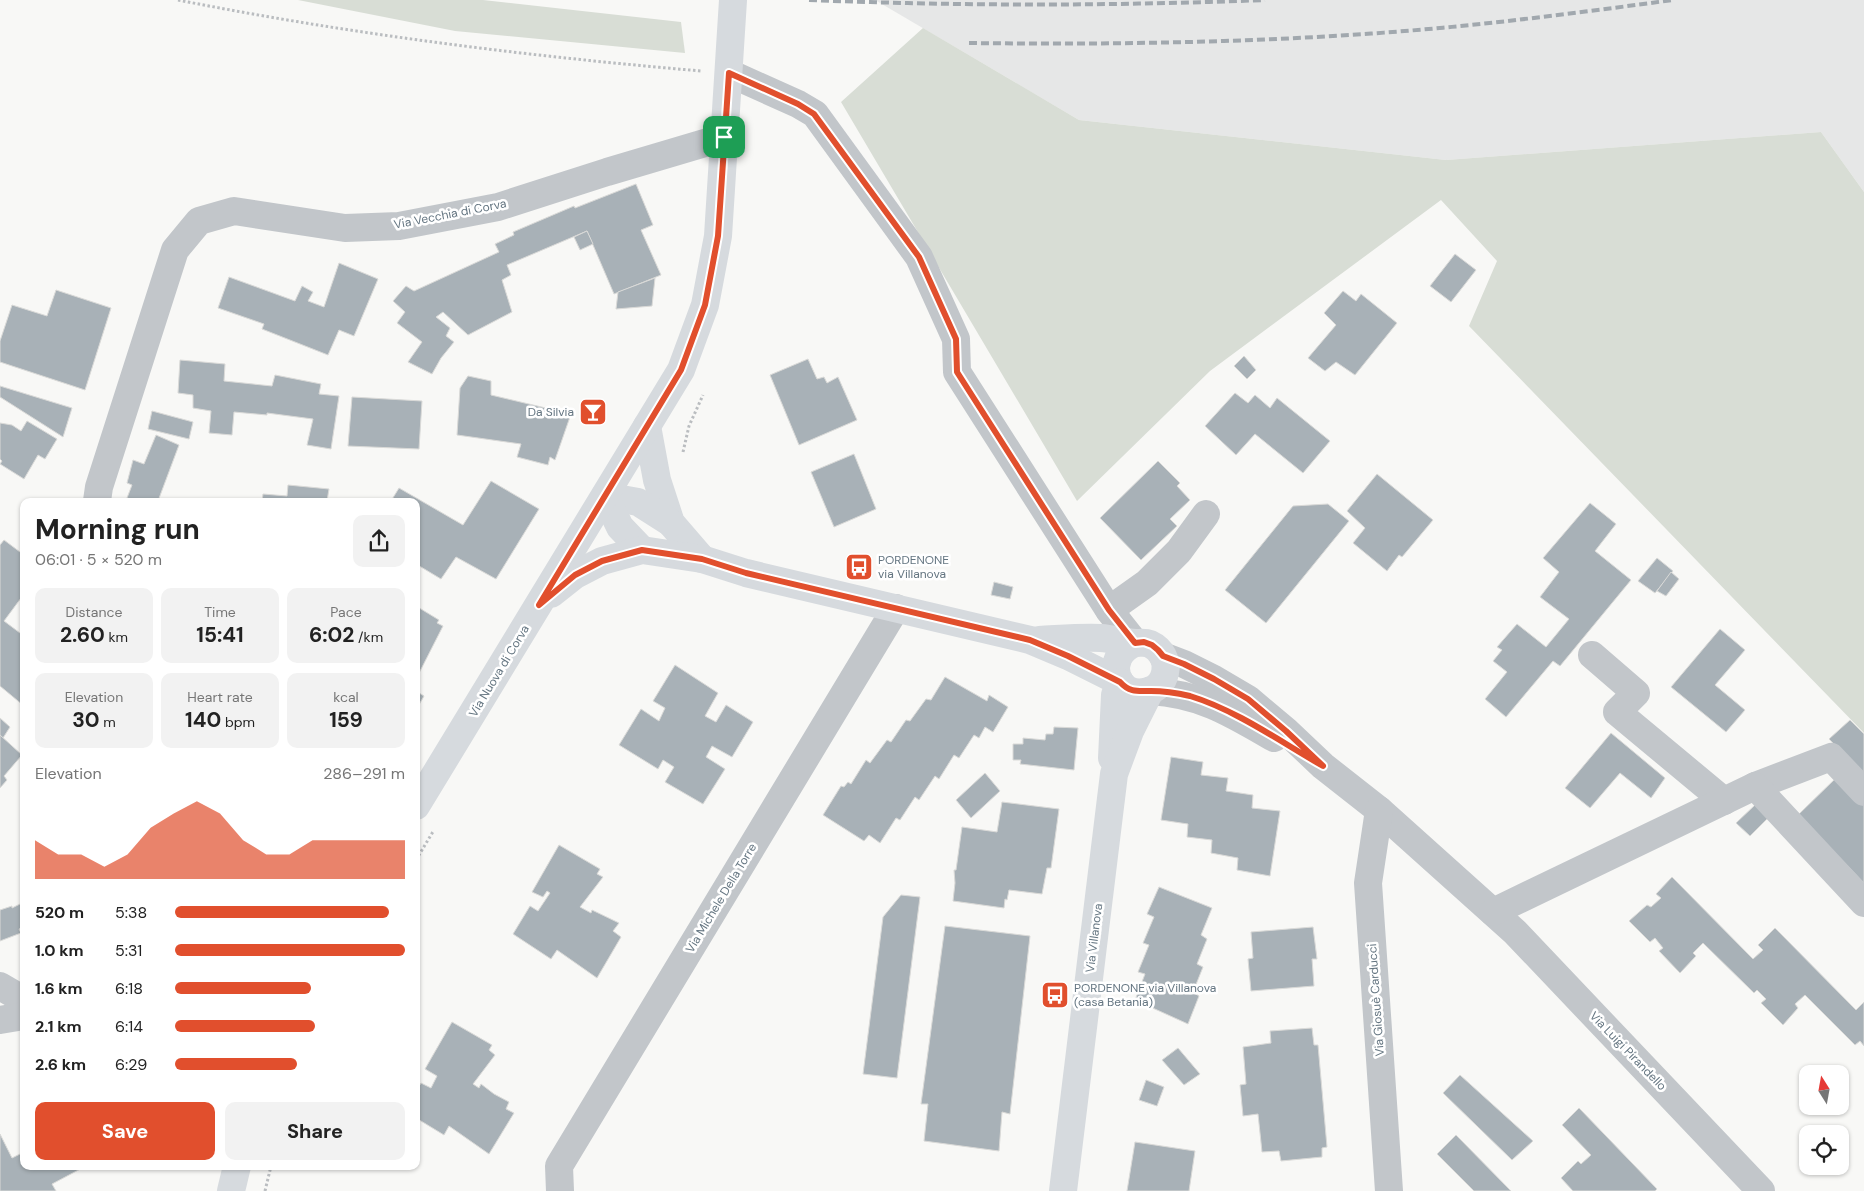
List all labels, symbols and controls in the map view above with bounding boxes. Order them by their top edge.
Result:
pin [703,116,745,158]
icon: arrive [710,123,738,151]
street label: Via Vecchia di Corva [392,195,508,233]
bar icon: Da Silvia [578,397,608,427]
place label: Da Silvia [528,404,574,420]
text: Morning run [35,511,200,548]
button: share [353,515,405,567]
text: 06:01 · 5 × 520 m [35,549,162,570]
bus stop icon: PORDENONE via Villanova [844,552,874,582]
place label: PORDENONE via Villanova [878,552,949,582]
text: Distance [66,603,122,621]
text: Time [204,603,236,621]
text: Pace [330,603,362,621]
text: 2.60 [60,621,105,649]
text: 15:41 [196,621,244,649]
text: 6:02 [309,621,354,649]
street label: Via Nuova di Corva [465,622,533,720]
text: km [105,628,128,646]
text: /km [354,628,383,646]
text: Elevation [65,688,123,706]
text: Heart rate [187,688,253,706]
text: kcal [333,688,359,706]
text: 30 [72,706,100,734]
text: 140 [185,706,221,734]
text: 159 [329,706,363,734]
text: m [100,713,116,731]
text: bpm [221,713,255,731]
text: Elevation [35,763,102,784]
text: 286–291 m [323,763,405,784]
street label: Via Michele Della Torre [682,840,760,956]
text: 520 m [35,902,84,923]
text: 5:38 [115,902,147,923]
street label: Via Villanova [1082,902,1106,974]
text: 1.0 km [35,940,84,961]
text: 5:31 [115,940,142,961]
street label: Via Giosuè Carducci [1364,943,1388,1057]
text: 1.6 km [35,978,83,999]
text: 6:18 [115,978,143,999]
bus stop icon: PORDENONE via Villanova (casa Betania) [1040,980,1070,1010]
place label: PORDENONE via Villanova (casa Betania) [1074,980,1216,1010]
street label: Via Luigi Pirandello [1586,1008,1670,1094]
text: 2.1 km [35,1016,82,1037]
text: 6:14 [115,1016,143,1037]
text: 2.6 km [35,1054,86,1075]
text: 6:29 [115,1054,147,1075]
north arrow [1799,1065,1849,1115]
map controls [1799,1065,1849,1175]
button: Save [35,1102,215,1160]
button: Share [225,1102,405,1160]
button: locate [1799,1125,1849,1175]

